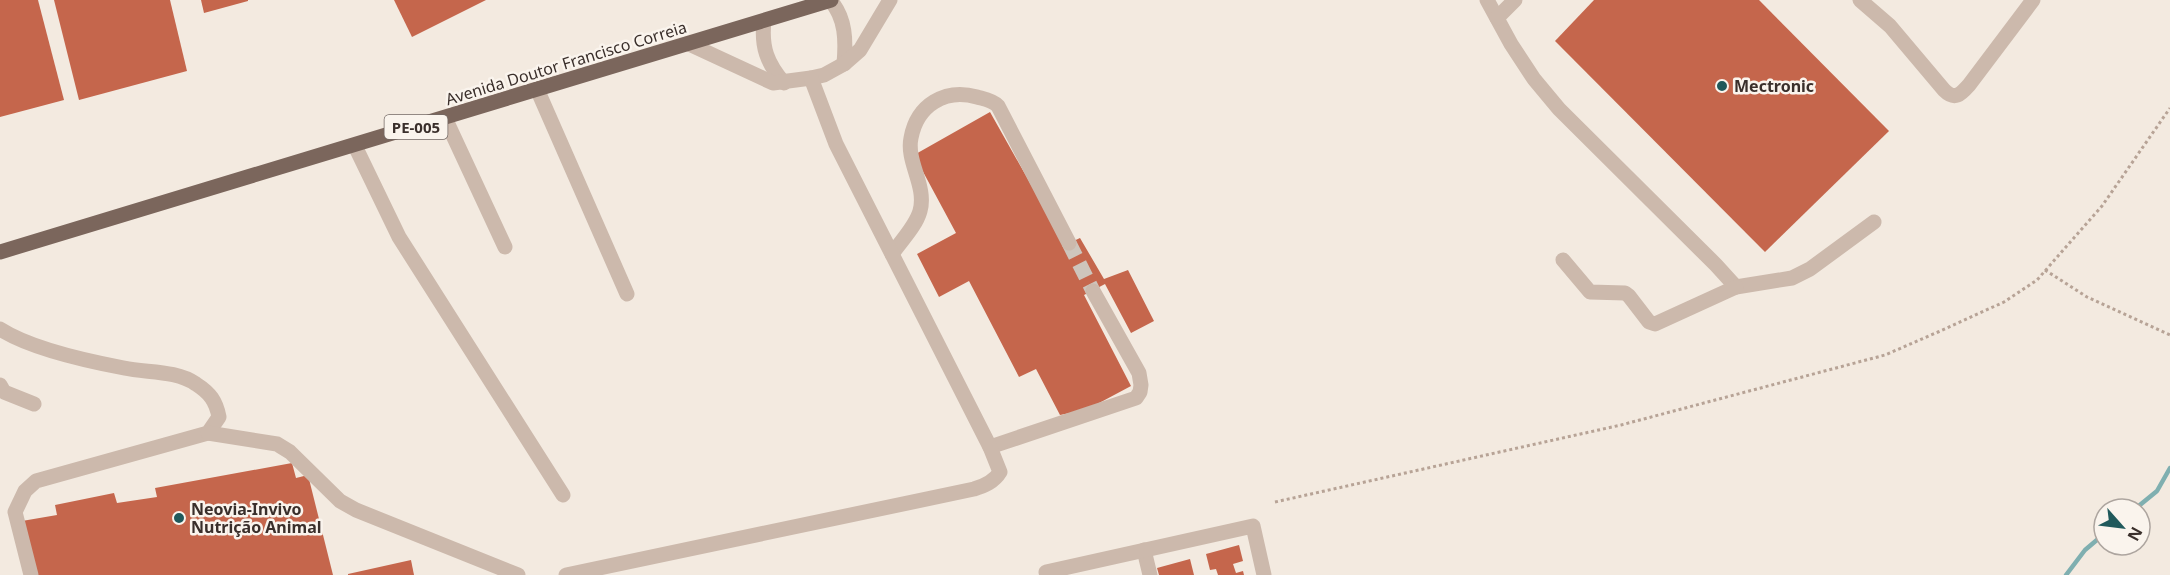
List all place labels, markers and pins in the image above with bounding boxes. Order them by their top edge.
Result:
place label: Mectronic [1734,75,1814,97]
marker: Mectronic [1715,79,1729,93]
place label: Neovia-Invivo Nutrição Animal [191,498,322,538]
marker: Neovia-Invivo Nutrição Animal [172,511,186,525]

